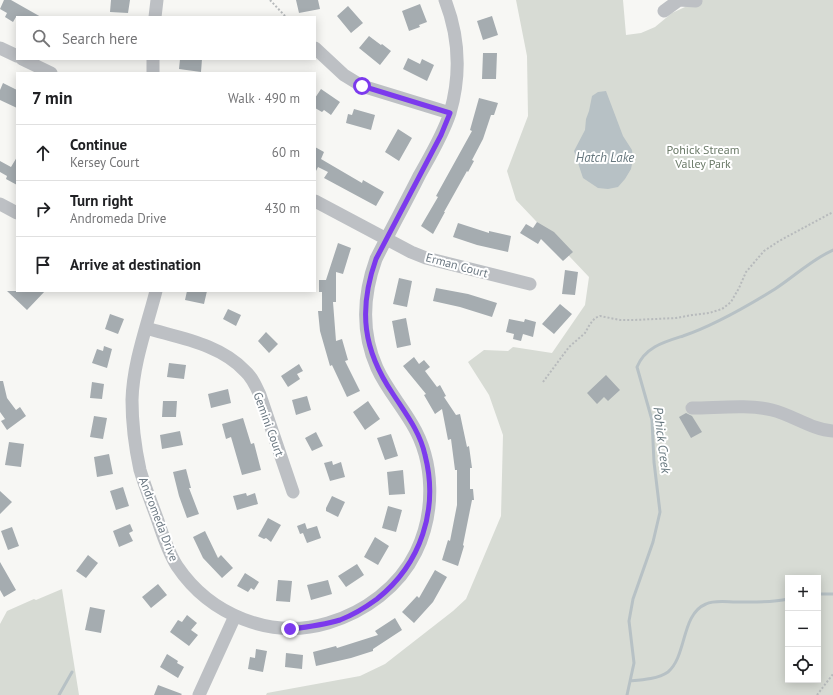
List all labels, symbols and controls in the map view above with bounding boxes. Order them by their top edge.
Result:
search box [16,16,316,60]
icon: search [30,27,52,49]
text: Search here [62,29,138,48]
route start [353,77,371,95]
text: 7 min [32,87,73,109]
text: Walk · 490 m [228,90,300,107]
text: Continue [70,135,127,154]
icon: ahead [32,142,54,164]
park label: Pohick Stream Valley Park [667,142,739,171]
text: 60 m [272,144,300,161]
water label: Hatch Lake [576,149,634,166]
text: Kersey Court [70,154,139,171]
text: Turn right [70,191,133,210]
icon: right [32,198,54,220]
text: 430 m [265,200,300,217]
text: Andromeda Drive [70,210,166,227]
street label: Erman Court [424,249,490,281]
icon: arrive [32,254,54,276]
text: Arrive at destination [70,255,201,274]
street label: Gemini Court [250,390,288,458]
water label: Pohick Creek [649,406,675,475]
street label: Andromeda Drive [136,475,182,563]
map controls [785,575,821,683]
button: + [785,575,821,611]
button: − [785,611,821,647]
route end [281,620,299,638]
button: locate [785,647,821,683]

